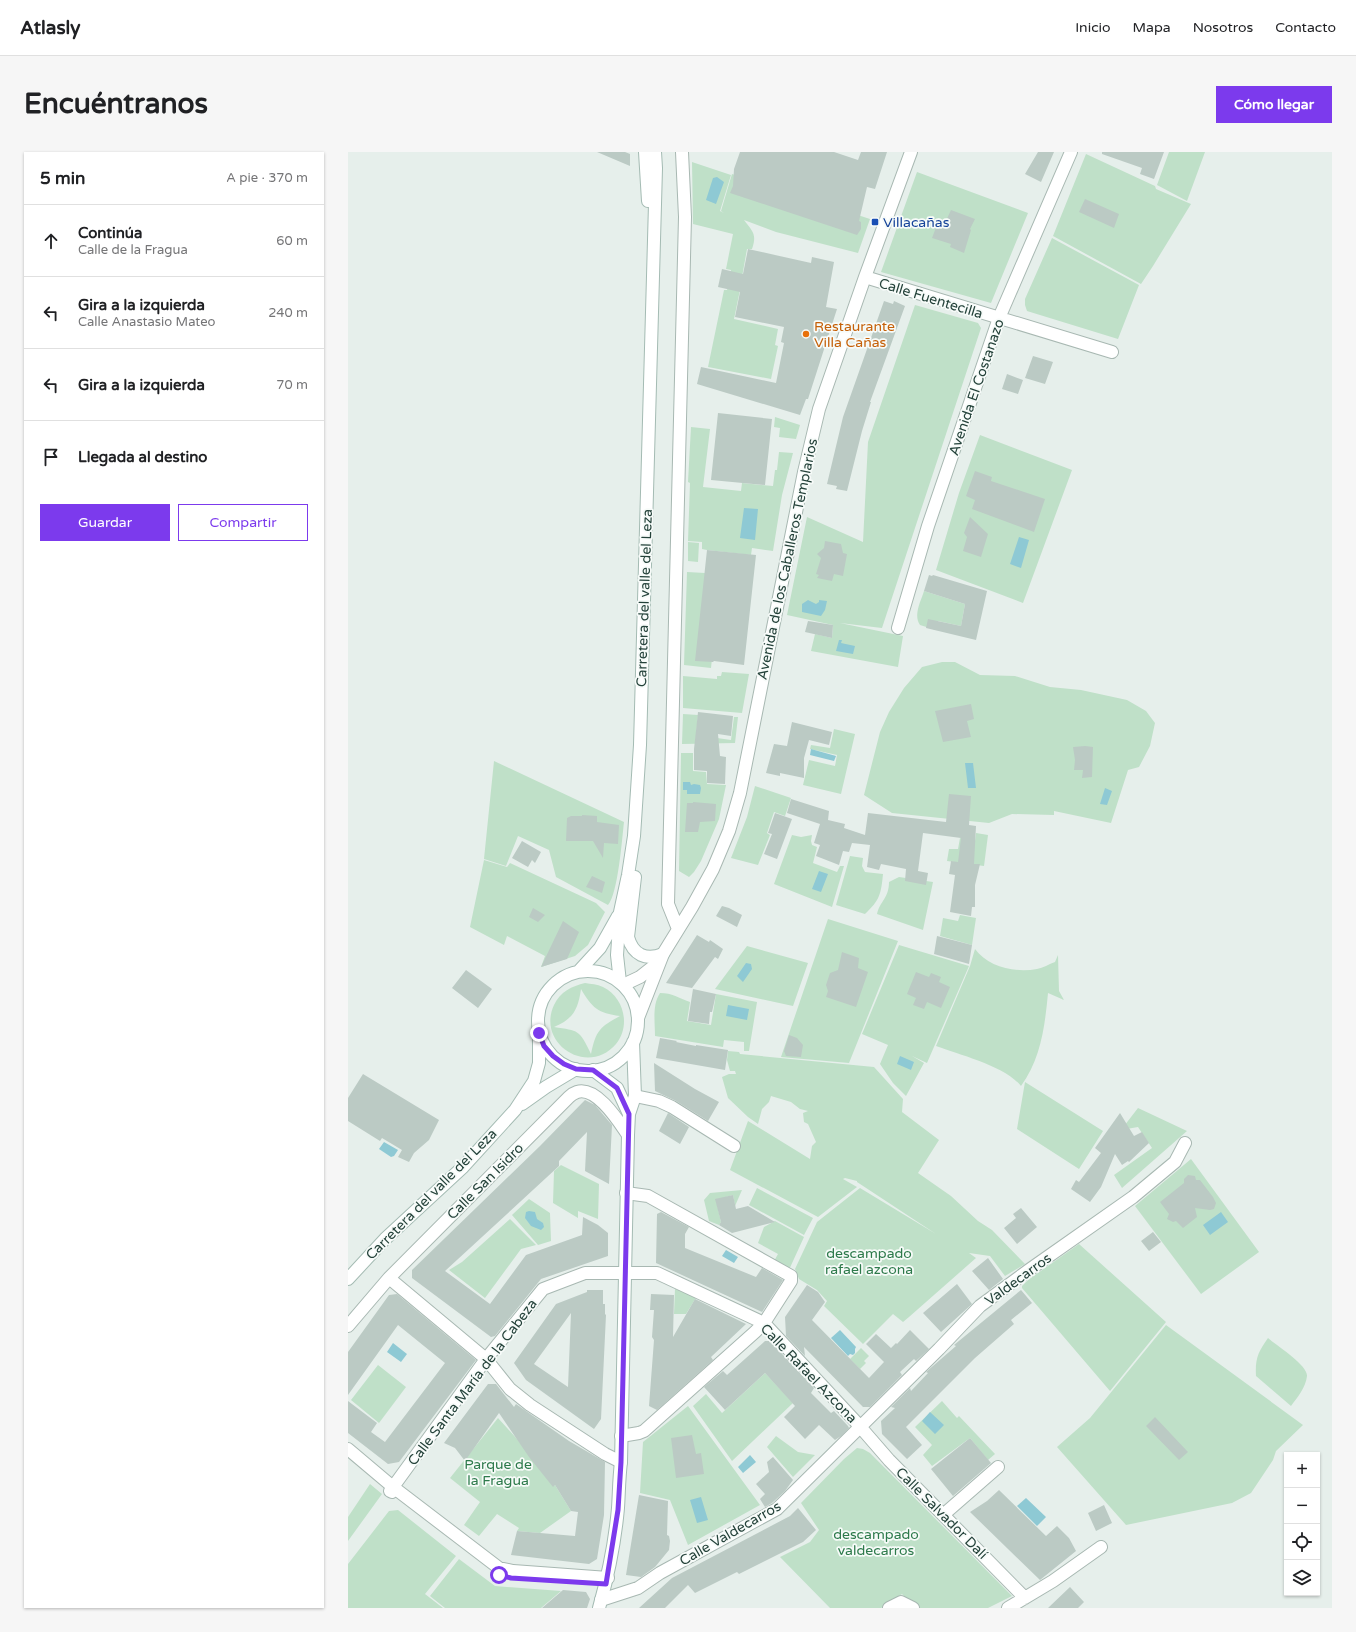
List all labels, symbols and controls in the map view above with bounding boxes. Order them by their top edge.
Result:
text: Atlasly [20,17,80,39]
text: Inicio [1075,19,1111,36]
text: Mapa [1133,19,1171,36]
text: Nosotros [1193,19,1253,36]
text: Contacto [1275,19,1336,36]
button: Cómo llegar [1216,86,1332,123]
text: Encuéntranos [24,87,208,121]
text: 5 min [40,168,85,189]
text: A pie · 370 m [226,170,308,186]
place label: Villacañas [883,214,950,231]
marker: Villacañas [870,217,880,227]
text: Continúa [78,224,142,242]
icon: ahead [40,230,62,252]
text: 60 m [276,233,308,249]
text: Calle de la Fragua [78,242,188,258]
street label: Calle Fuentecilla [877,275,985,322]
text: Gira a la izquierda [78,296,205,314]
icon: left [40,302,62,324]
text: 240 m [268,305,308,321]
text: Calle Anastasio Mateo [78,314,215,330]
street label: Avenida El Costanazo [945,317,1008,458]
place label: Restaurante Villa Cañas [814,318,895,351]
marker: Restaurante Villa Cañas [801,329,811,339]
icon: left [40,374,62,396]
text: Gira a la izquierda [78,376,205,394]
text: 70 m [276,377,308,393]
street label: Avenida de los Caballeros Templarios [754,437,821,681]
icon: arrive [40,446,62,468]
text: Llegada al destino [78,448,207,466]
button: Guardar [40,504,170,541]
button: Compartir [178,504,308,541]
street label: Carretera del valle del Leza [633,509,656,687]
route end [530,1024,548,1042]
street label: Carretera del valle del Leza [362,1125,500,1263]
street label: Calle San Isidro [444,1140,527,1223]
park label: descampado rafael azcona [825,1245,913,1278]
street label: Valdecarros [982,1249,1055,1309]
street label: Calle Santa María de la Cabeza [404,1296,541,1469]
street label: Calle Rafael Azcona [757,1320,860,1427]
map controls [1284,1452,1320,1596]
button: + [1284,1452,1320,1488]
park label: Parque de la Fragua [464,1456,532,1489]
street label: Calle Salvador Dalí [892,1464,991,1563]
button: − [1284,1488,1320,1524]
street label: Calle Valdecarros [677,1497,784,1569]
button: locate [1284,1524,1320,1560]
park label: descampado valdecarros [833,1526,919,1559]
button: layers [1284,1560,1320,1596]
route start [490,1566,508,1584]

